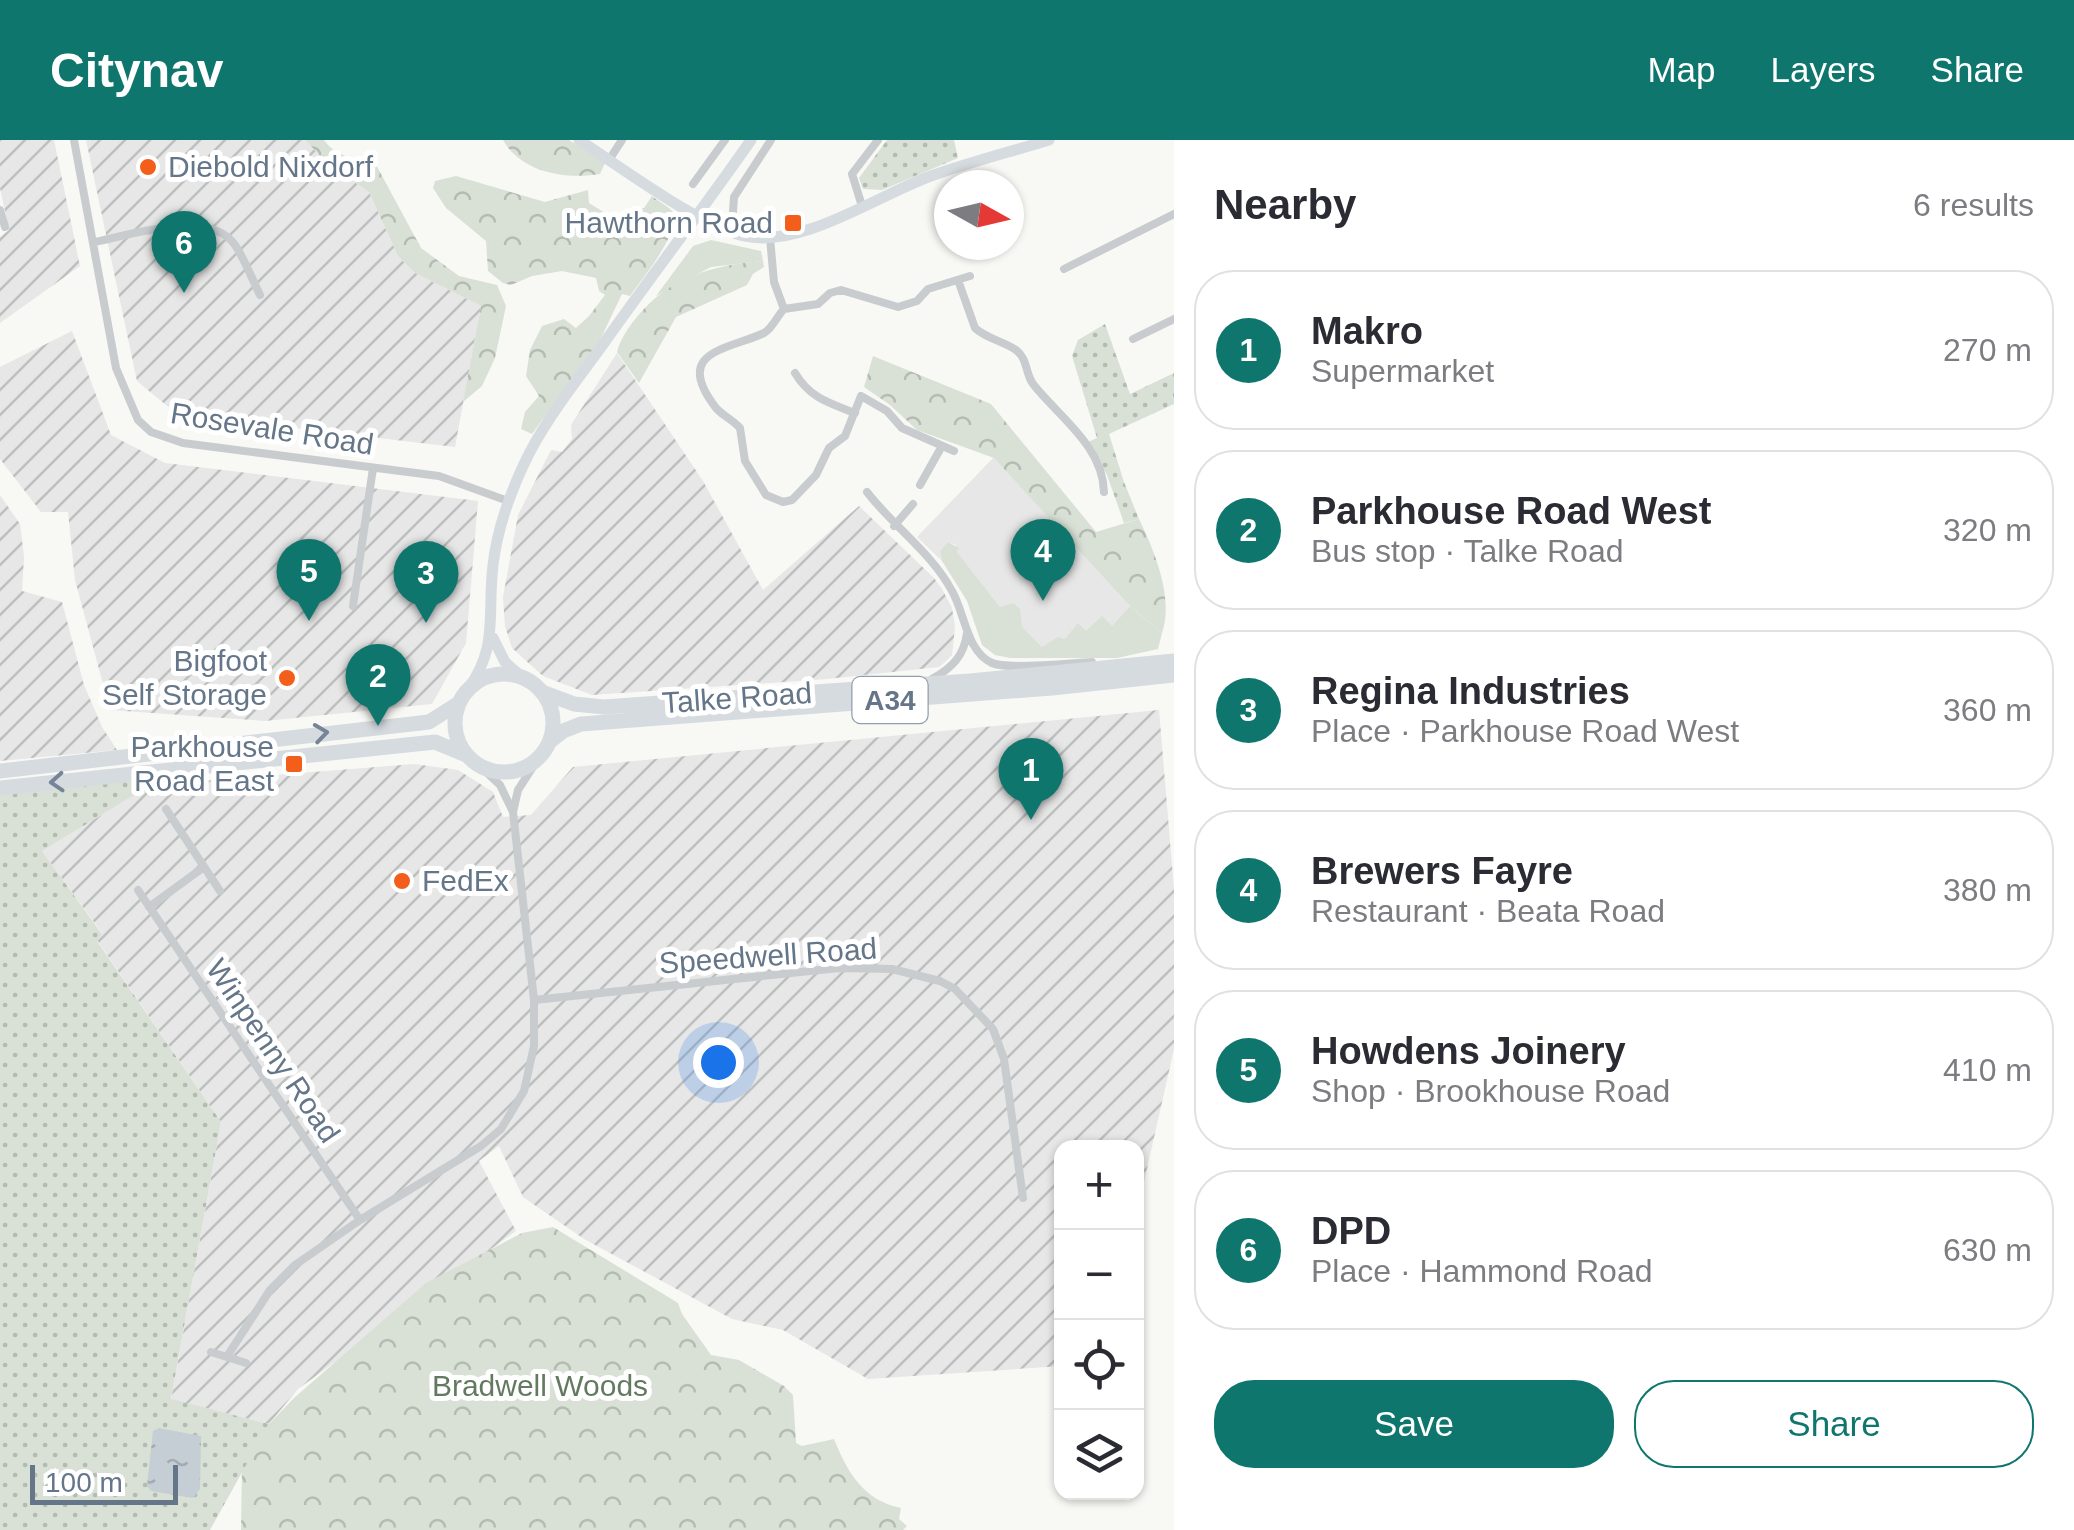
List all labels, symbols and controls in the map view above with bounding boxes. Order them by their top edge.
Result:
text: Citynav [50,44,223,97]
text: Map [1647,50,1716,89]
text: Layers [1771,50,1876,89]
text: Share [1931,50,2024,89]
place label: Diebold Nixdorf [168,150,374,183]
marker: Diebold Nixdorf [137,156,159,178]
north arrow [934,170,1024,260]
text: Nearby [1214,181,1356,228]
text: 6 results [1913,187,2034,223]
place label: Hawthorn Road [565,206,773,239]
pin: 6 [152,210,216,293]
marker: Hawthorn Road [782,212,804,234]
text: Makro [1311,310,1423,352]
text: 1 [1240,332,1257,368]
text: 270 m [1943,332,2032,368]
text: Supermarket [1311,353,1494,389]
street label: Rosevale Road [168,396,376,461]
text: Parkhouse Road West [1311,490,1712,532]
text: 2 [1240,512,1257,548]
text: 320 m [1943,512,2032,548]
pin: 4 [1010,518,1076,601]
text: Bus stop · Talke Road [1311,533,1623,569]
pin: 5 [276,538,342,621]
pin: 3 [394,540,458,623]
place label: Bigfoot Self Storage [102,644,268,711]
pin: 2 [346,644,410,726]
marker: Bigfoot Self Storage [276,667,298,689]
text: Regina Industries [1311,670,1630,712]
street label: Talke Road [661,676,813,719]
road number: A34 [852,677,928,723]
text: 3 [1240,692,1257,728]
text: 360 m [1943,692,2032,728]
text: Place · Parkhouse Road West [1311,713,1739,749]
one-way arrow [313,724,329,745]
place label: Parkhouse Road East [131,730,275,797]
pin: 1 [998,738,1064,820]
marker: Parkhouse Road East [283,753,305,775]
one-way arrow [49,770,65,792]
text: Brewers Fayre [1311,850,1573,892]
place label: FedEx [422,864,509,897]
marker: FedEx [391,870,413,892]
text: 4 [1240,872,1257,908]
text: 380 m [1943,872,2032,908]
text: Restaurant · Beata Road [1311,893,1665,929]
street label: Speedwell Road [658,931,878,980]
street label: Winpenny Road [200,953,347,1148]
text: Howdens Joinery [1311,1030,1626,1072]
your location [693,1037,744,1088]
text: 5 [1240,1052,1257,1088]
text: 410 m [1943,1052,2032,1088]
text: Shop · Brookhouse Road [1311,1073,1670,1109]
map controls [1054,1140,1144,1500]
button: + [1054,1140,1144,1230]
text: DPD [1311,1210,1391,1252]
button: − [1054,1230,1144,1320]
text: 6 [1240,1232,1257,1268]
text: 630 m [1943,1232,2032,1268]
text: Place · Hammond Road [1311,1253,1652,1289]
button: locate [1054,1320,1144,1410]
park label: Bradwell Woods [432,1369,648,1402]
button: Save [1214,1380,1614,1468]
button: Share [1634,1380,2034,1468]
button: layers [1054,1410,1144,1500]
scale bar [30,1460,178,1504]
text: 100 m [45,1467,123,1498]

